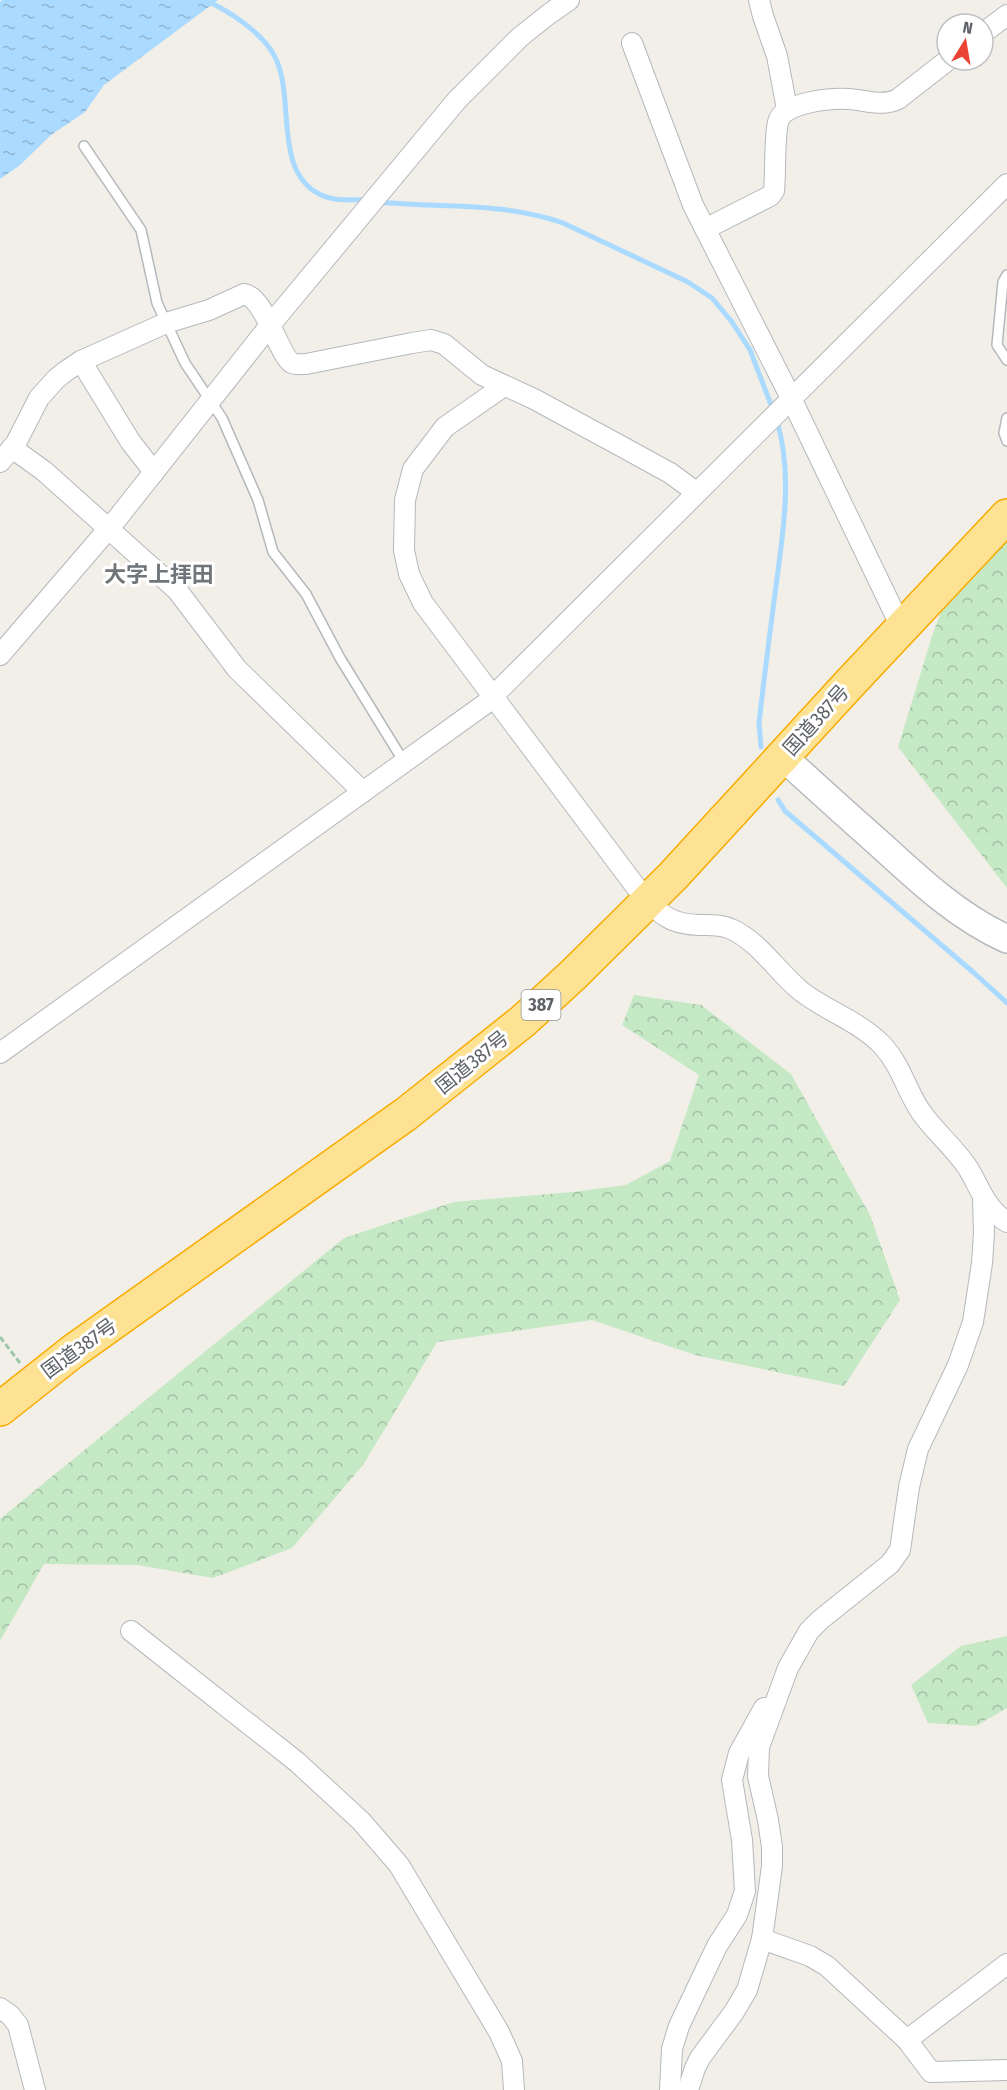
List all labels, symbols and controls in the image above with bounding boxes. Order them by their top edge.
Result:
north arrow [935,12,995,72]
text: N [961,18,974,38]
district label: 大字上拝田 [104,561,214,588]
street label: 国道387号 [778,680,854,760]
road number: 387 [522,990,560,1020]
street label: 国道387号 [431,1025,513,1099]
street label: 国道387号 [37,1313,121,1383]

